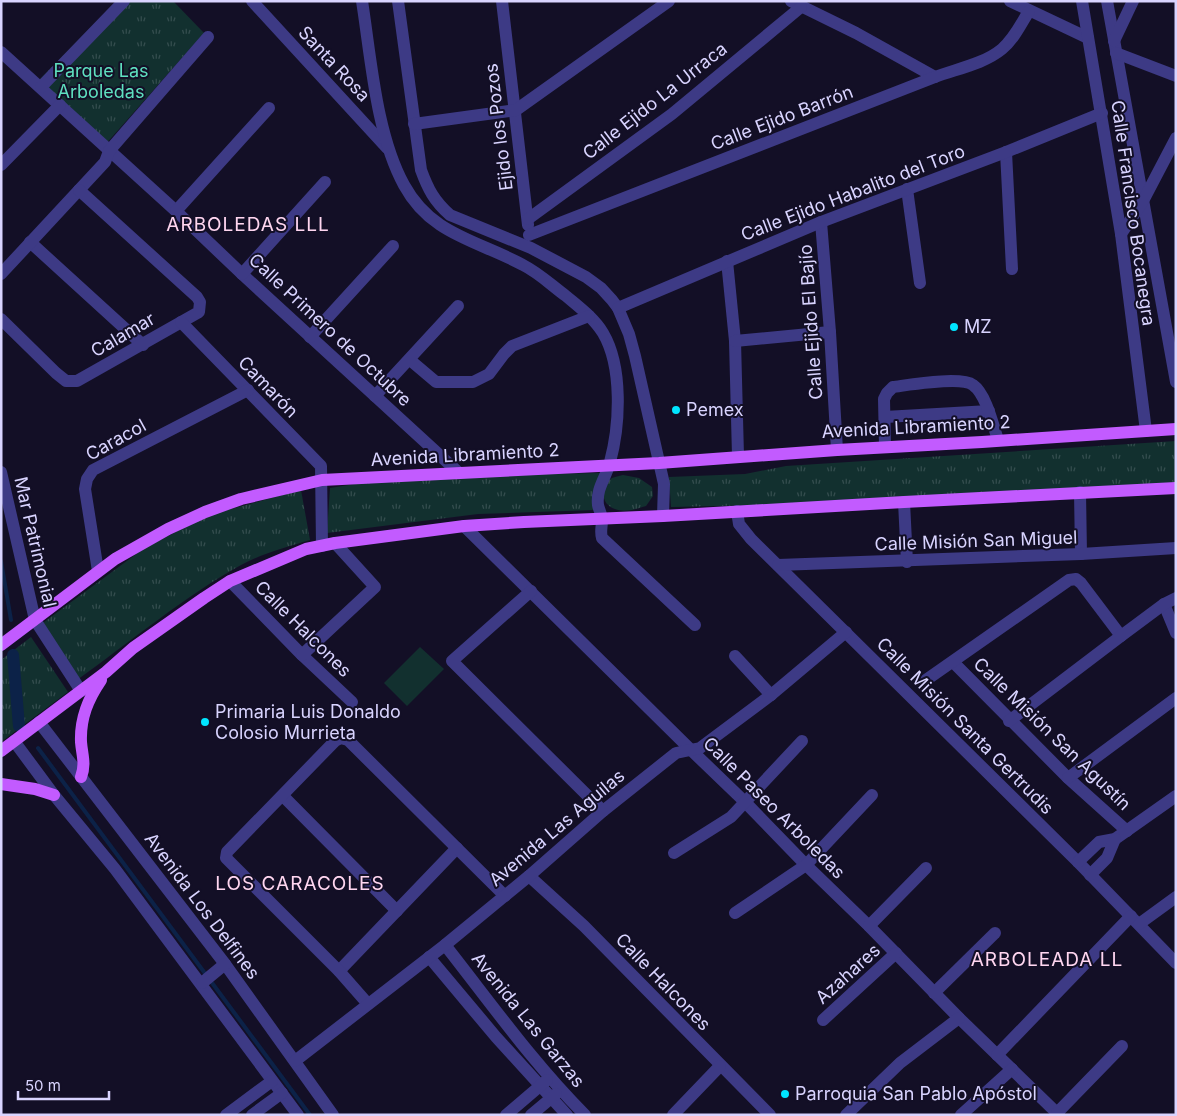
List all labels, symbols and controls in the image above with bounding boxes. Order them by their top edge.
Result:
street label: Santa Rosa [294,22,374,106]
street label: Calle Ejido La Urraca [578,38,731,163]
park label: Parque Las Arboledas [53,60,149,102]
street label: Ejido los Pozos [480,62,517,192]
street label: Calle Ejido Barrón [708,81,856,154]
street label: Calle Francisco Bocanegra [1107,99,1160,327]
street label: Calle Ejido Habalito del Toro [738,140,968,245]
district label: ARBOLEDAS LLL [166,213,330,236]
street label: Calle Ejido El Bajío [795,244,826,400]
street label: Calle Primero de Octubre [245,249,416,410]
street label: Calamar [87,308,159,361]
place label: MZ [964,316,992,337]
marker: MZ [948,321,960,333]
street label: Camarón [234,352,303,422]
place label: Pemex [686,399,744,420]
marker: Pemex [670,404,682,416]
street label: Avenida Libramiento 2 [821,411,1011,442]
street label: Caracol [82,414,150,465]
street label: Avenida Libramiento 2 [370,439,560,470]
street label: Mar Patrimonial [10,475,61,609]
street label: Calle Misión San Miguel [874,526,1078,555]
street label: Calle Halcones [251,576,356,681]
street label: Calle Misión Santa Gertrudis [873,633,1058,818]
street label: Calle Misión San Agustín [969,653,1135,814]
place label: Primaria Luis Donaldo Colosio Murrieta [215,701,401,743]
marker: Primaria Luis Donaldo Colosio Murrieta [199,716,211,728]
street label: Calle Paseo Arboledas [699,732,850,883]
street label: Avenida Las Aguilas [485,765,629,890]
street label: Avenida Los Delfines [141,828,264,983]
district label: LOS CARACOLES [215,872,385,895]
street label: Calle Halcones [612,929,715,1035]
street label: Azahares [811,939,884,1008]
street label: Avenida Las Garzas [468,948,589,1091]
district label: ARBOLEADA LL [971,948,1123,971]
scale bar [18,1068,109,1100]
text: 50 m [25,1076,61,1095]
place label: Parroquia San Pablo Apóstol [795,1083,1037,1104]
marker: Parroquia San Pablo Apóstol [779,1088,791,1100]

